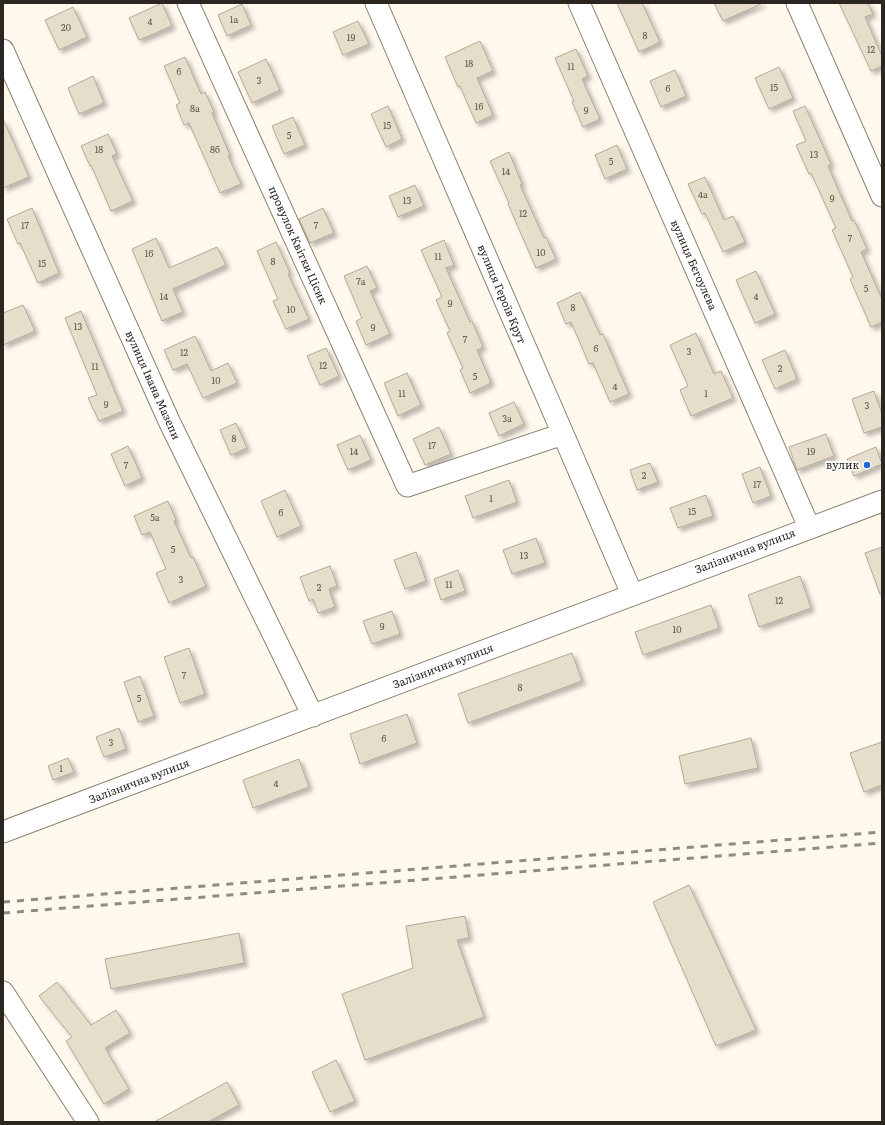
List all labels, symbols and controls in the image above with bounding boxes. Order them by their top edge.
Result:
house number: 1а [230,12,238,26]
house number: 4 [148,14,153,28]
house number: 20 [61,20,71,34]
house number: 8 [643,28,648,42]
house number: 19 [347,30,355,44]
house number: 12 [867,42,876,56]
house number: 18 [465,56,473,70]
house number: 11 [567,59,575,73]
house number: 6 [177,64,182,78]
house number: 3 [257,73,262,87]
house number: 15 [770,80,779,94]
house number: 6 [666,81,671,95]
house number: 16 [475,99,483,113]
house number: 8а [190,101,200,115]
house number: 9 [584,103,589,117]
house number: 15 [383,118,392,132]
house number: 5 [287,128,292,142]
house number: 18 [95,142,103,156]
house number: 8б [210,142,220,156]
house number: 13 [810,147,818,161]
house number: 5 [609,154,614,168]
house number: 14 [502,164,510,178]
street label: провулок Квітки Цісик [266,183,332,307]
house number: 4а [698,187,708,201]
house number: 9 [830,191,835,205]
house number: 13 [403,193,411,207]
house number: 12 [519,206,528,220]
street label: вулиця Бєгоулєва [668,217,722,312]
house number: 17 [21,218,29,232]
house number: 7 [314,218,319,232]
house number: 7 [848,231,853,245]
street label: вулиця Героїв Крут [475,241,531,346]
house number: 10 [537,245,545,259]
house number: 16 [145,246,153,260]
house number: 11 [434,249,442,263]
house number: 8 [271,254,276,268]
house number: 15 [38,256,47,270]
house number: 7а [356,274,366,288]
house number: 5 [864,281,869,295]
house number: 14 [160,289,168,303]
house number: 4 [754,289,759,303]
house number: 9 [448,296,453,310]
house number: 8 [571,300,576,314]
house number: 10 [287,302,295,316]
house number: 13 [74,319,82,333]
house number: 9 [371,320,376,334]
street label: вулиця Івана Мазепи [123,327,185,442]
house number: 7 [463,332,468,346]
house number: 6 [594,341,599,355]
house number: 3 [687,344,692,358]
house number: 12 [180,345,189,359]
house number: 12 [319,358,328,372]
house number: 11 [91,359,99,373]
house number: 2 [778,361,783,375]
house number: 5 [473,369,478,383]
house number: 10 [212,373,220,387]
house number: 4 [613,379,618,393]
house number: 11 [398,386,406,400]
house number: 1 [704,386,708,400]
house number: 9 [104,397,109,411]
house number: 3 [865,398,870,412]
house number: 3а [502,411,512,425]
house number: 8 [232,431,237,445]
house number: 17 [428,438,436,452]
house number: 14 [350,444,358,458]
house number: 19 [807,444,815,458]
place label: вулик [826,456,859,472]
house number: 7 [124,458,129,472]
marker: вулик [862,460,872,470]
house number: 2 [642,468,647,482]
house number: 17 [753,477,761,491]
house number: 1 [489,491,493,505]
house number: 15 [688,504,697,518]
house number: 6 [279,505,284,519]
house number: 5а [150,510,160,524]
street label: Залізнична вулиця [692,523,798,577]
house number: 5 [171,542,176,556]
house number: 13 [520,548,528,562]
house number: 3 [179,572,184,586]
house number: 11 [445,577,453,591]
house number: 2 [317,580,322,594]
house number: 12 [775,593,784,607]
house number: 9 [380,619,385,633]
house number: 10 [673,622,681,636]
street label: Залізнична вулиця [390,638,496,692]
house number: 7 [182,668,187,682]
house number: 8 [518,680,523,694]
house number: 5 [137,691,142,705]
house number: 6 [382,731,387,745]
house number: 3 [109,735,114,749]
street label: Залізнична вулиця [86,753,192,807]
house number: 1 [59,761,63,775]
house number: 4 [274,776,279,790]

